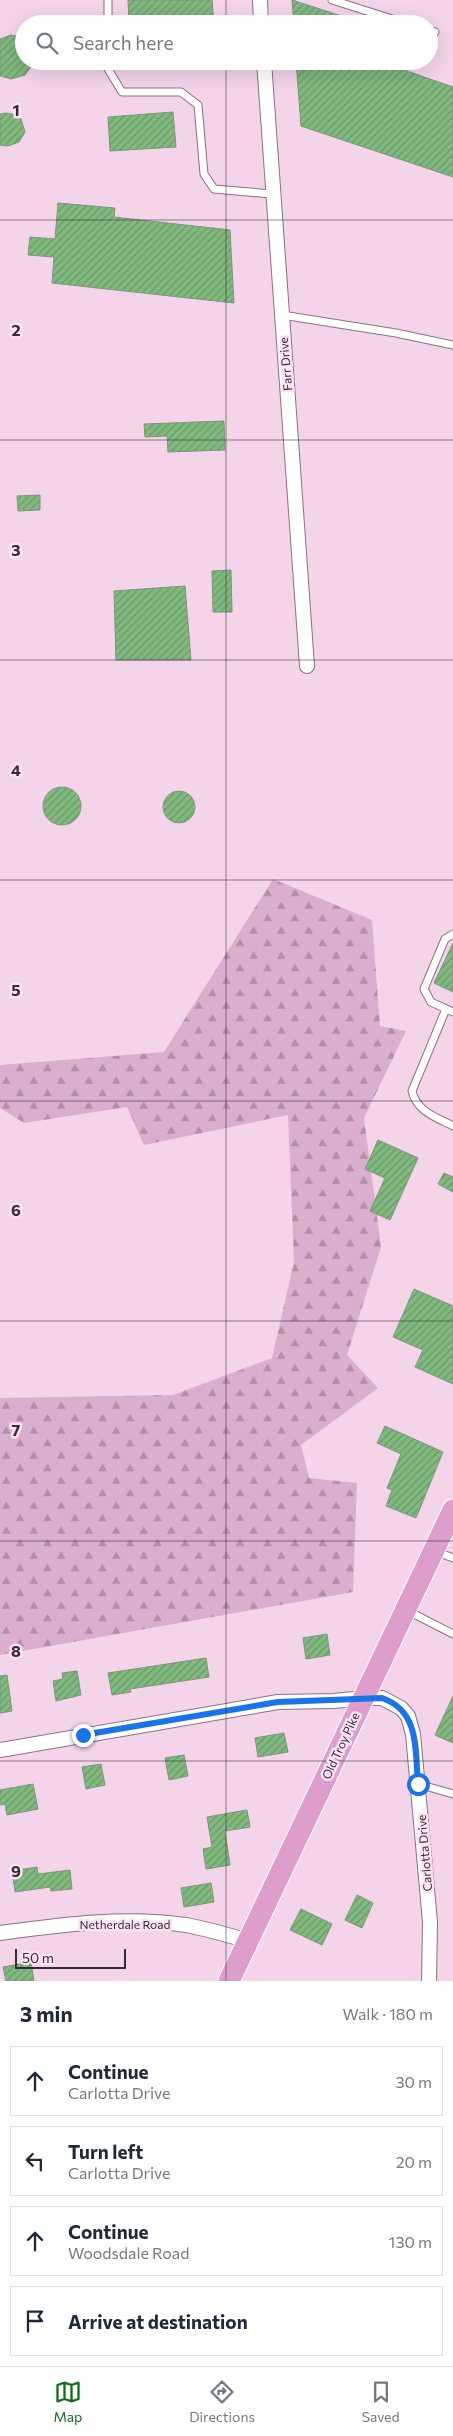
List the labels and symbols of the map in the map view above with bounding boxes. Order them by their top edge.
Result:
text: 1 [12,100,20,119]
text: 2 [11,320,21,339]
street label: Farr Drive [276,337,294,391]
text: 3 [11,540,21,559]
text: 4 [11,760,21,779]
text: 5 [11,980,21,999]
text: 6 [11,1200,21,1219]
text: 7 [12,1420,21,1439]
text: 8 [11,1641,21,1660]
street label: Old Troy Pike [319,1710,362,1781]
route end [72,1724,95,1747]
route start [407,1773,430,1796]
street label: Carlotta Drive [414,1814,434,1892]
text: 9 [11,1861,21,1880]
street label: Netherdale Road [80,1917,171,1931]
scale bar [15,1946,126,1969]

